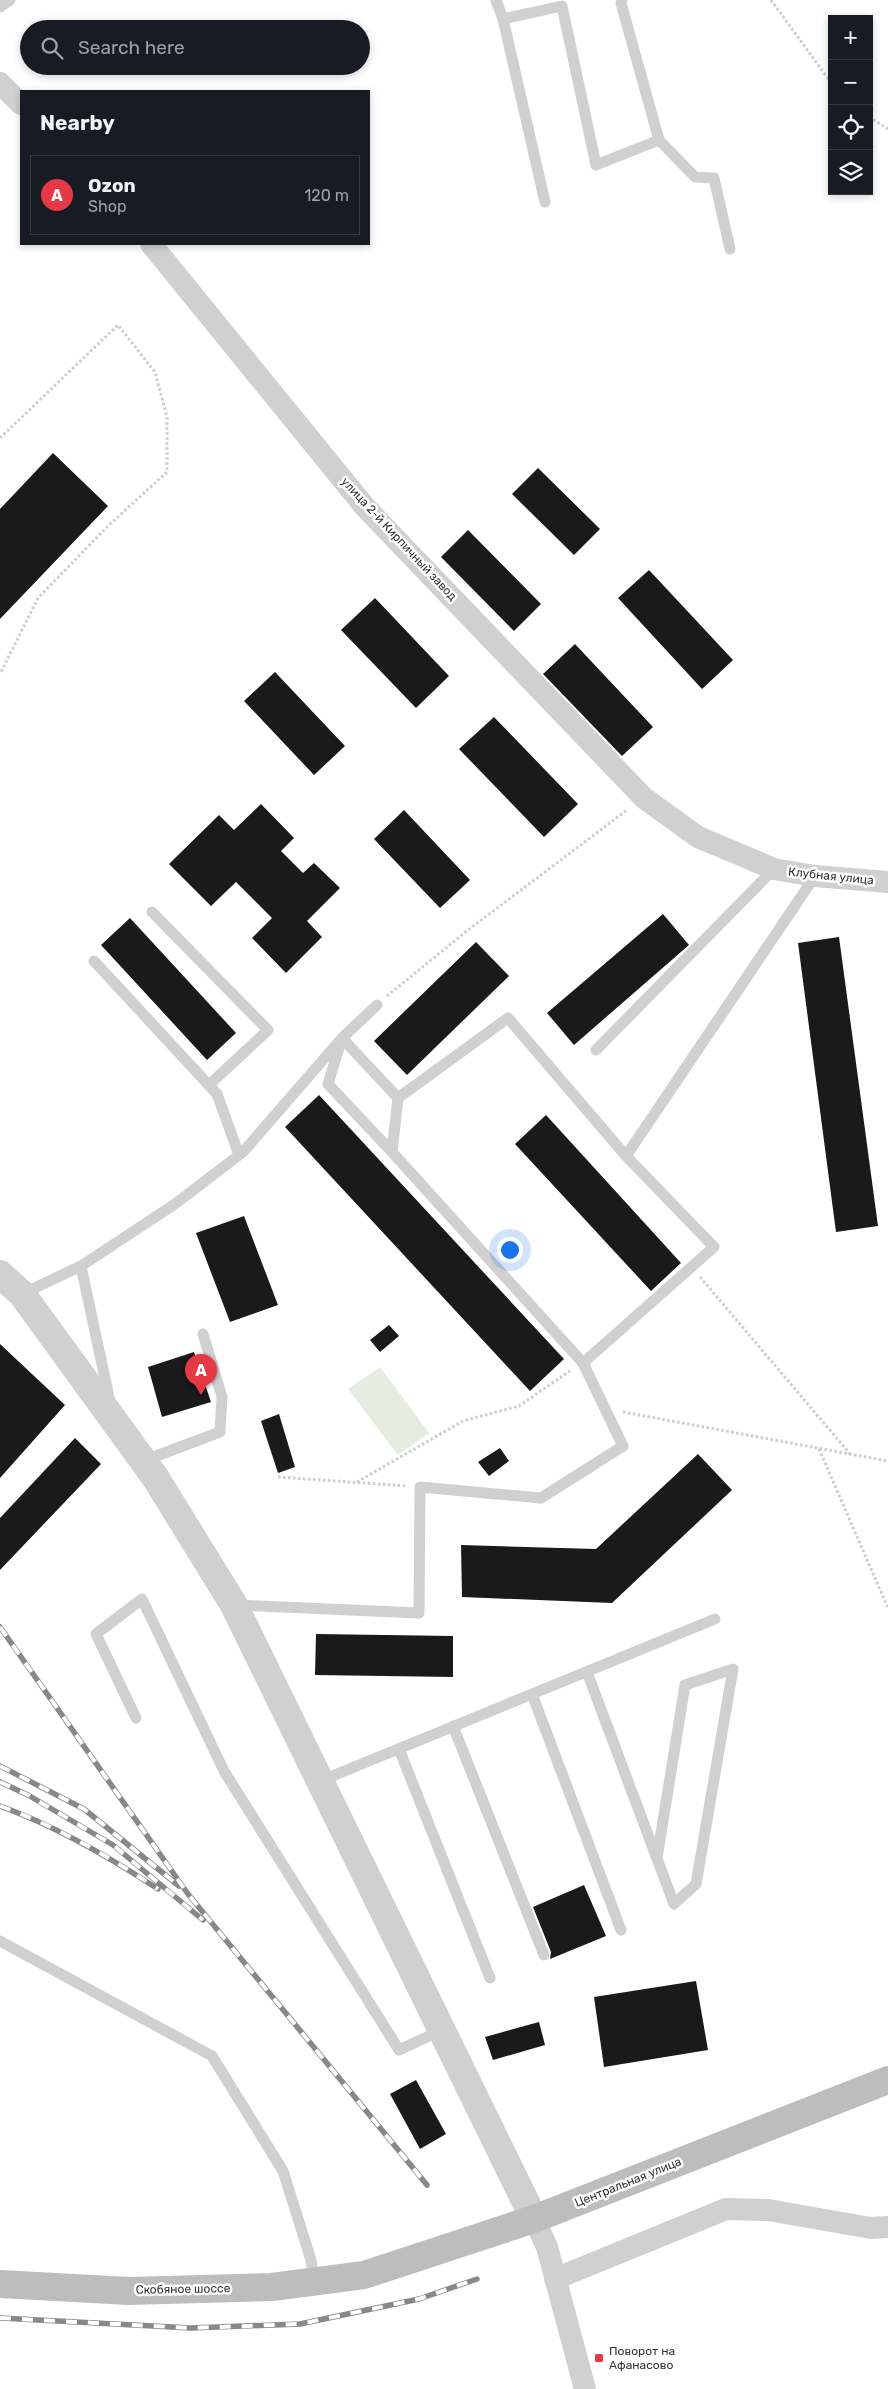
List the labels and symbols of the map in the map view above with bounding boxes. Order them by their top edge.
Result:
street label: улица 2-й Кирпичный завод [338,475,460,603]
street label: Клубная улица [787,865,875,887]
your location [497,1237,523,1263]
pin: A [185,1354,217,1395]
street label: Центральная улица [573,2154,683,2210]
street label: Скобяное шоссе [136,2281,231,2297]
place label: Поворот на Афанасово [609,2344,675,2372]
marker: Поворот на Афанасово [593,2352,605,2364]

